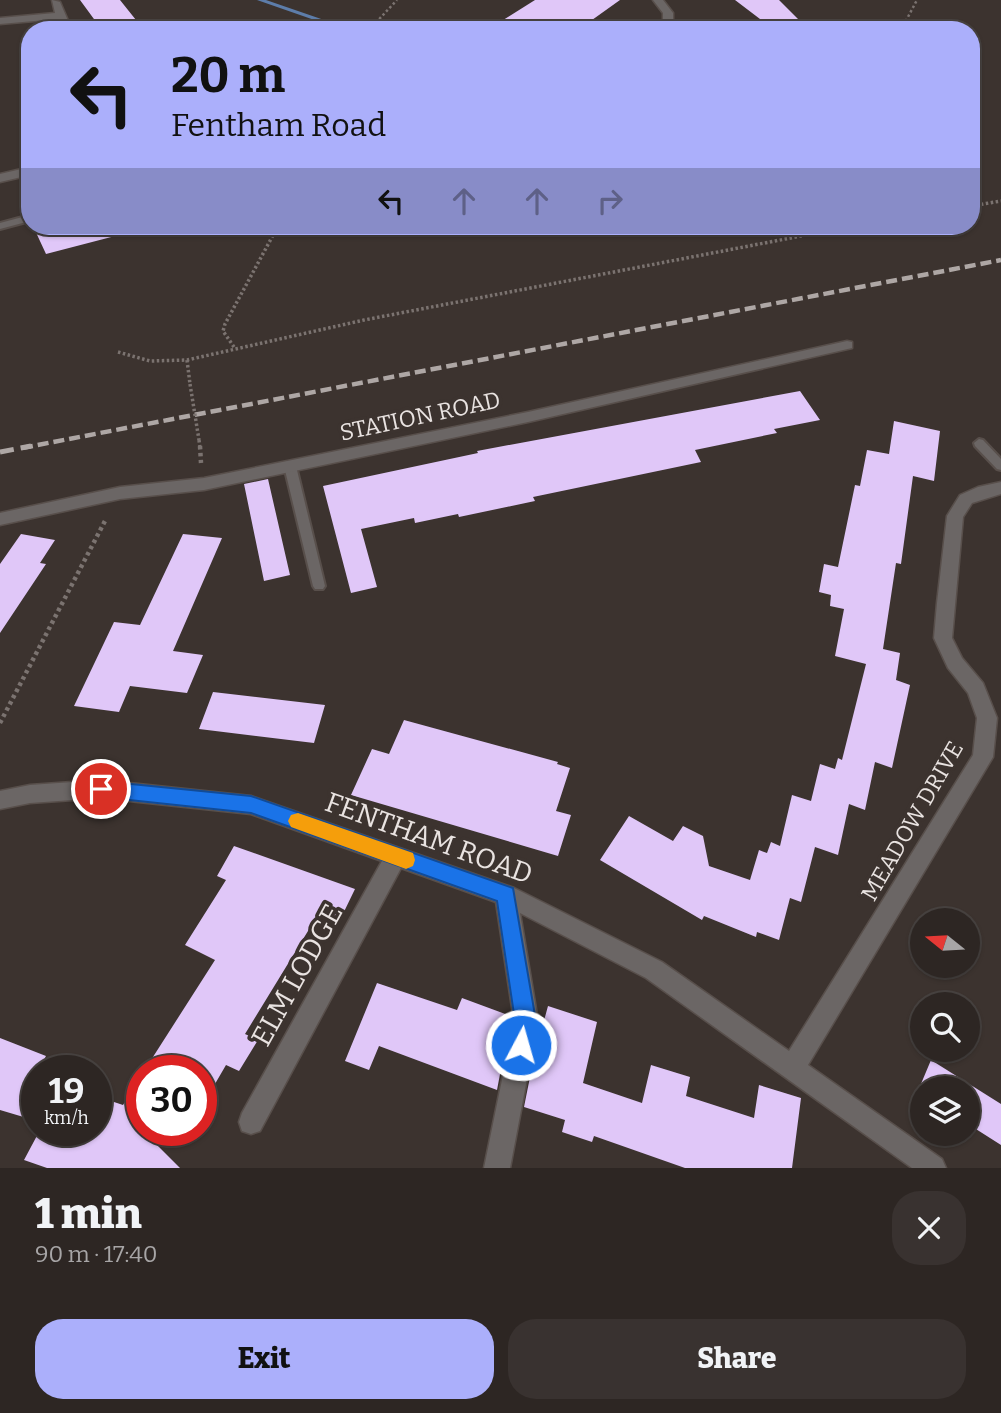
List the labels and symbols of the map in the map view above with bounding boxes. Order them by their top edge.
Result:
street label: STATION ROAD [337,385,503,447]
street label: MEADOW DRIVE [855,736,969,906]
pin [71,759,131,819]
street label: FENTHAM ROAD [321,785,537,891]
street label: ELM LODGE [245,898,349,1052]
north arrow [910,908,980,978]
position arrow [484,1008,558,1082]
speed limit sign: 30 [126,1055,217,1146]

